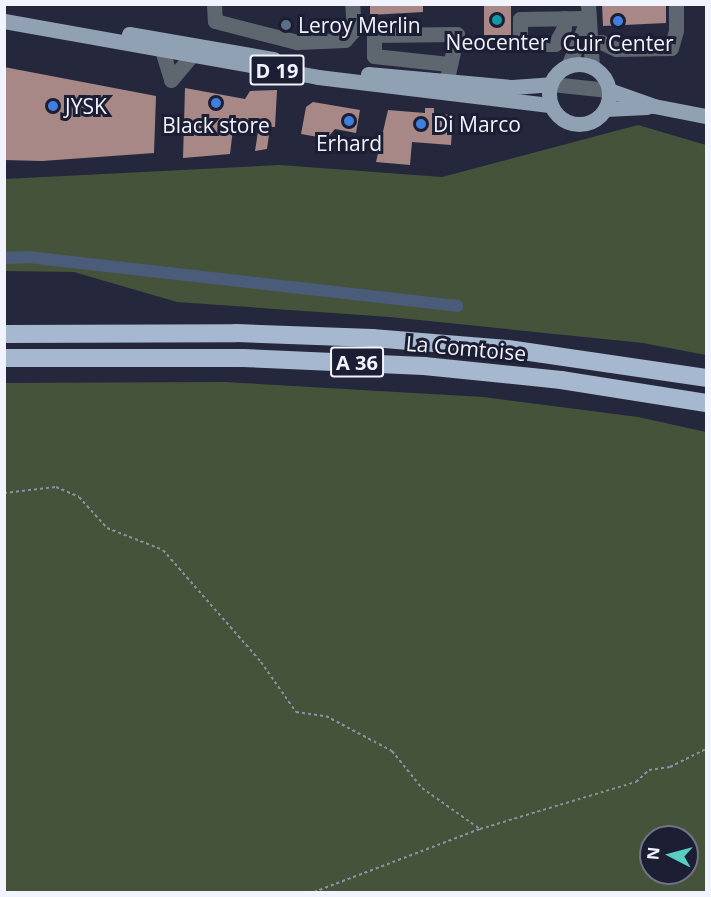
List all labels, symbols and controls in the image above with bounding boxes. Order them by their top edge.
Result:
place label: Leroy Merlin [298,12,421,38]
marker: Neocenter [490,13,504,27]
marker: Cuir Center [611,14,625,28]
marker: Leroy Merlin [279,18,293,32]
place label: Neocenter [446,29,548,55]
place label: Cuir Center [562,30,674,56]
road number: D 19 [248,53,306,87]
place label: JYSK [65,93,107,119]
marker: Black store [209,96,223,110]
marker: JYSK [46,99,60,113]
place label: Di Marco [433,111,521,137]
place label: Black store [162,112,270,138]
marker: Erhard [342,114,356,128]
marker: Di Marco [414,117,428,131]
place label: Erhard [316,130,382,156]
street label: La Comtoise [405,330,527,366]
road number: A 36 [330,345,384,379]
north arrow [639,825,699,885]
text: N [641,846,665,861]

